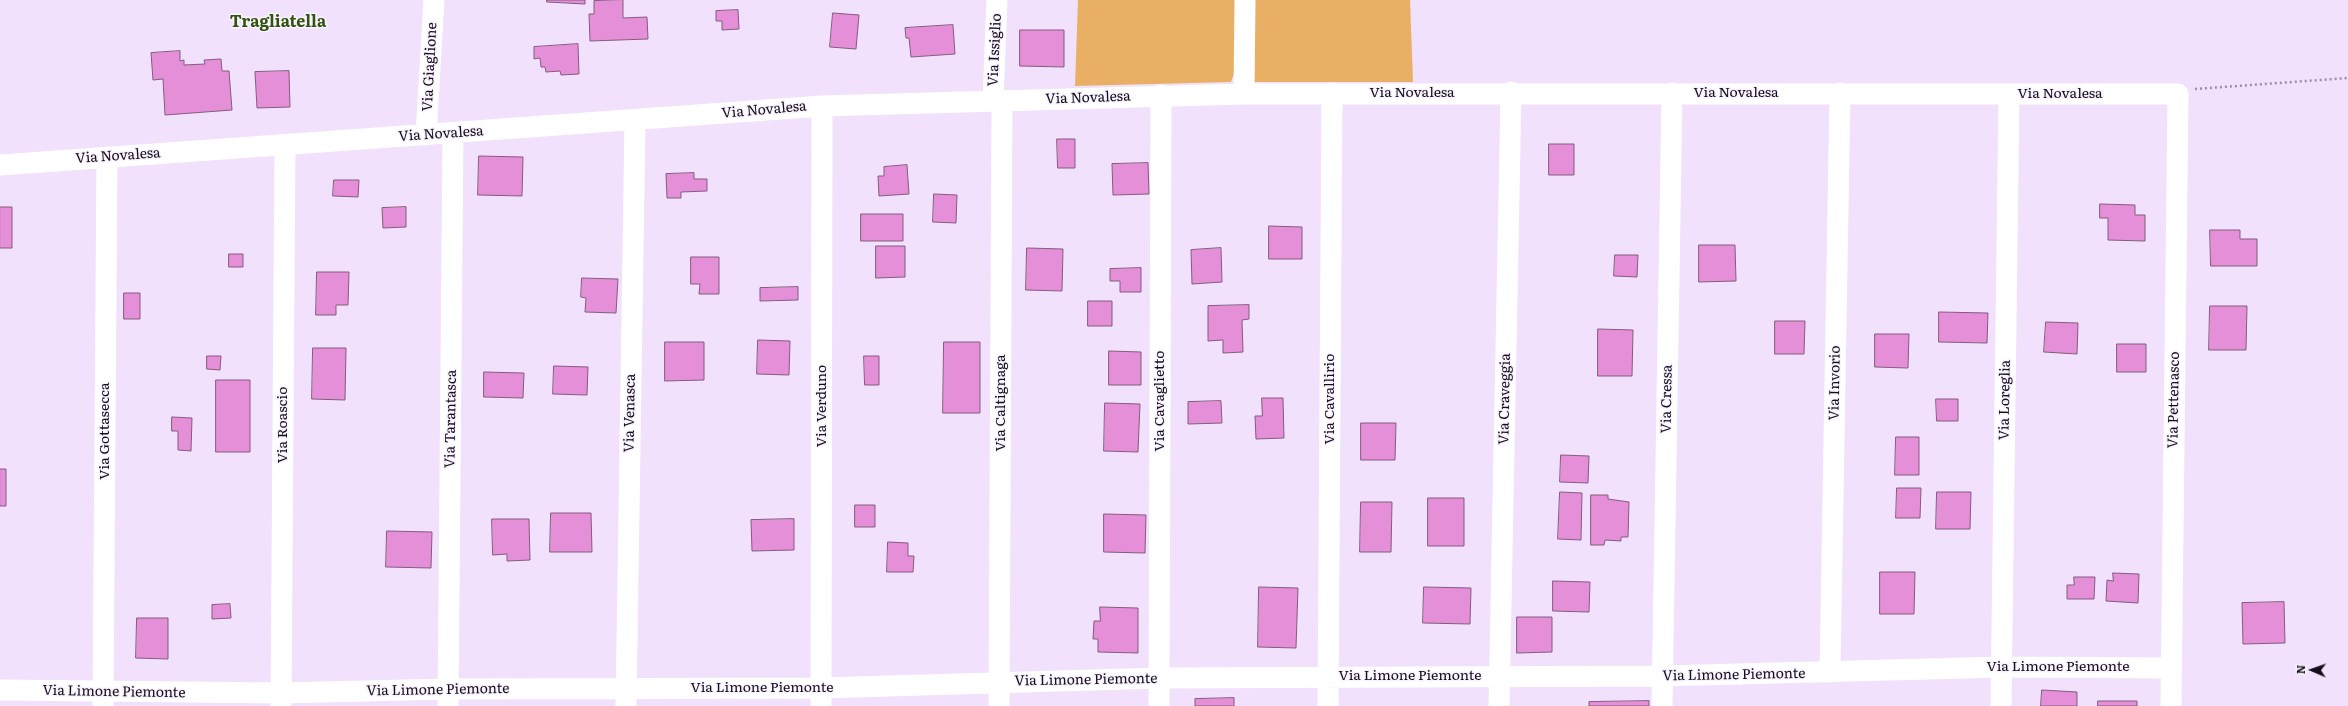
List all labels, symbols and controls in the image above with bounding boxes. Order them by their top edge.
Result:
district label: Tragliatella [230,12,326,32]
street label: Via Issiglio [985,13,1005,87]
street label: Via Giaglione [419,22,441,112]
street label: Via Novalesa [1369,85,1455,101]
street label: Via Novalesa [1693,85,1779,101]
street label: Via Novalesa [2017,86,2103,102]
street label: Via Novalesa [1045,88,1131,108]
street label: Via Novalesa [721,98,807,122]
street label: Via Novalesa [398,123,484,145]
street label: Via Novalesa [75,145,161,167]
street label: Via Invorio [1826,345,1844,421]
street label: Via Cavaglietto [1152,351,1168,451]
street label: Via Pettenasco [2165,351,2183,449]
street label: Via Craveggia [1496,353,1514,445]
street label: Via Caltignaga [993,354,1009,452]
street label: Via Cavallirio [1322,354,1338,444]
street label: Via Loreglia [1996,360,2014,440]
street label: Via Verduno [814,365,830,447]
street label: Via Cressa [1658,365,1676,433]
street label: Via Tarantasca [442,370,460,468]
street label: Via Venasca [621,373,639,453]
street label: Via Gottasecca [97,382,113,480]
street label: Via Roascio [275,387,291,463]
north arrow [2292,650,2332,690]
street label: Via Limone Piemonte [1986,659,2130,675]
street label: Via Limone Piemonte [1662,665,1806,685]
text: N [2292,665,2308,674]
street label: Via Limone Piemonte [1338,668,1482,684]
street label: Via Limone Piemonte [1014,670,1158,690]
street label: Via Limone Piemonte [366,680,510,700]
street label: Via Limone Piemonte [690,680,834,696]
street label: Via Limone Piemonte [42,682,186,702]

